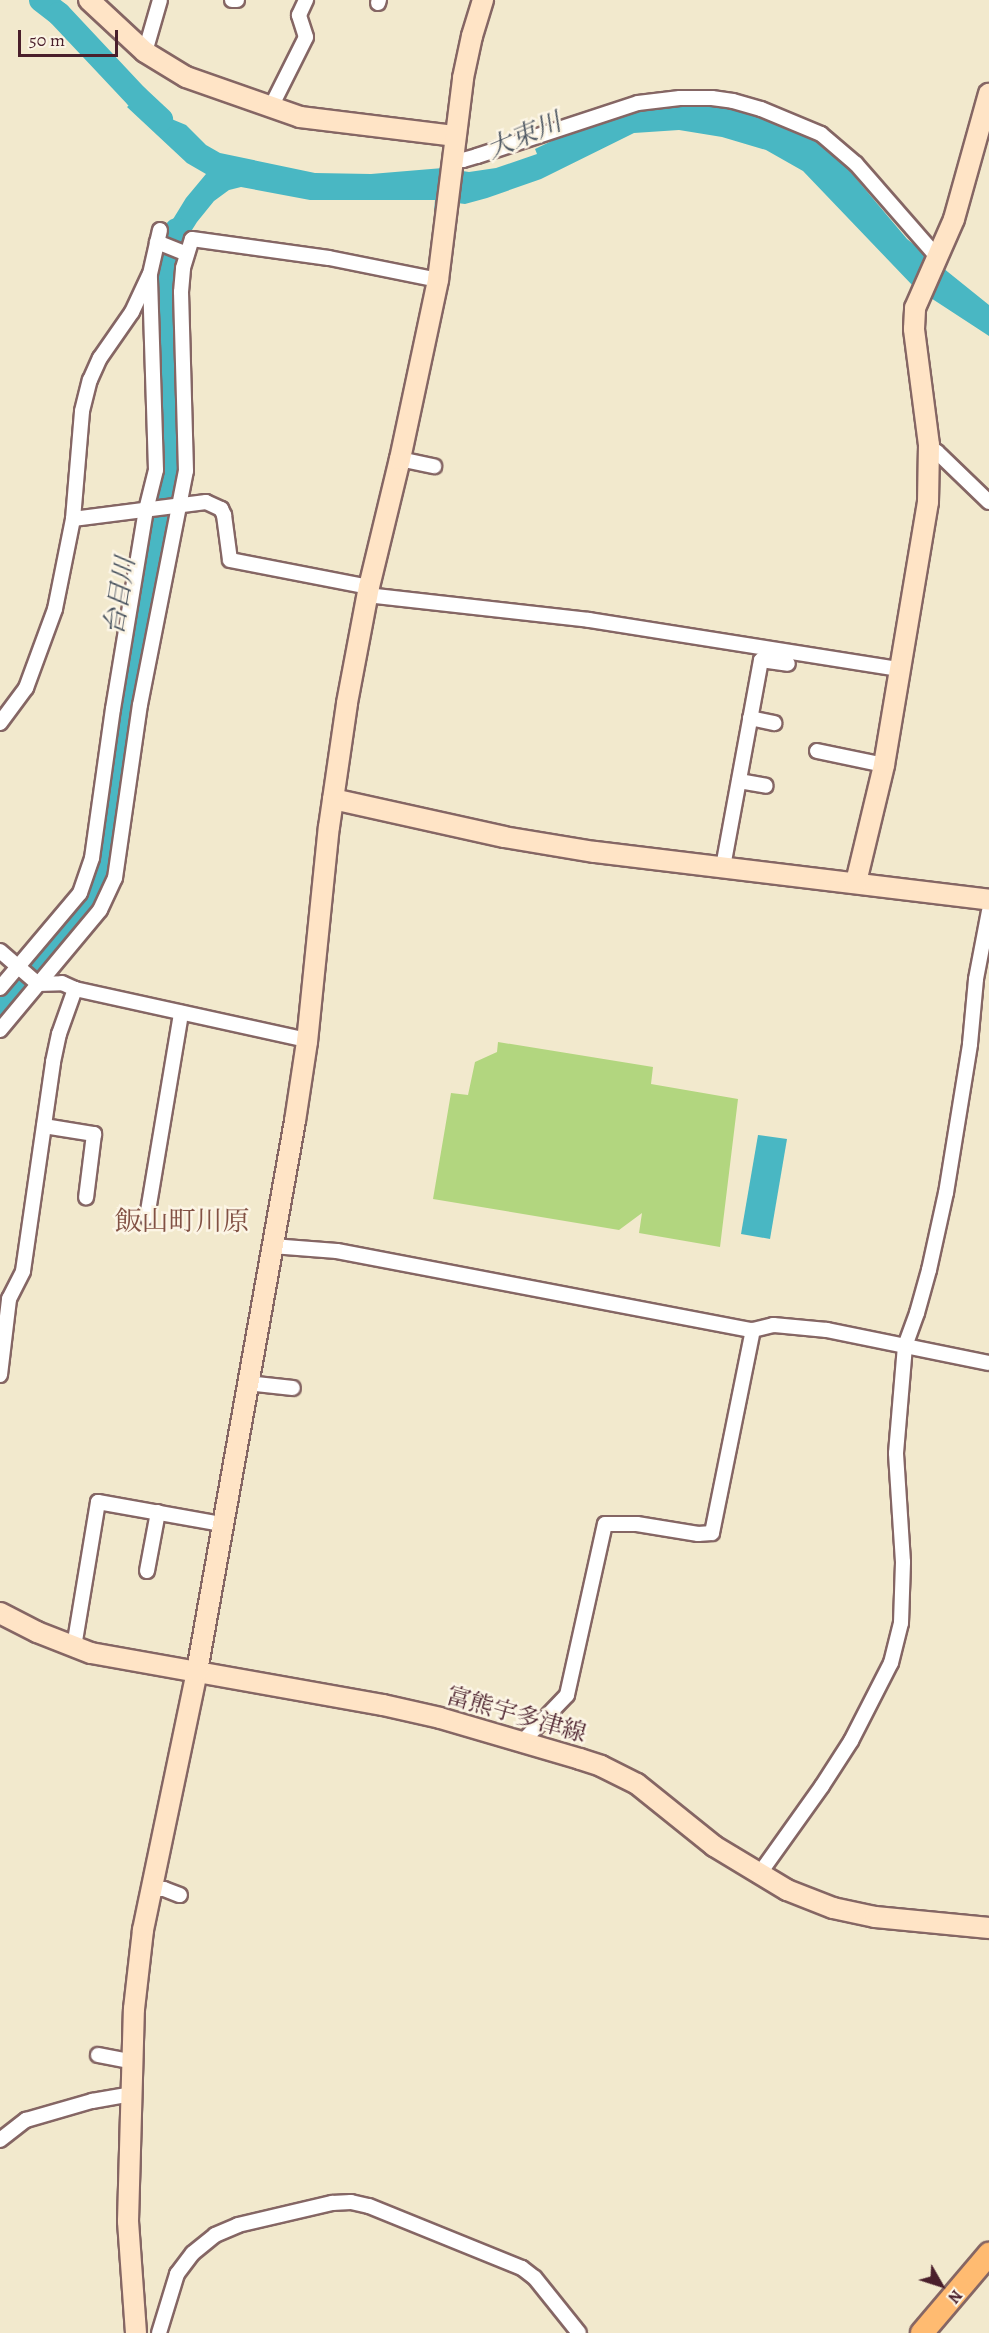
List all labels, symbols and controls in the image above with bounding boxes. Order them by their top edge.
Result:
scale bar [21,18,122,56]
text: 50 m [29,28,65,52]
water label: 大束川 [482,106,566,166]
water label: 台目川 [98,555,142,637]
district label: 飯山町川原 [115,1206,249,1238]
street label: 富熊宇多津線 [443,1681,589,1749]
north arrow [911,2255,971,2315]
text: N [943,2285,967,2308]

